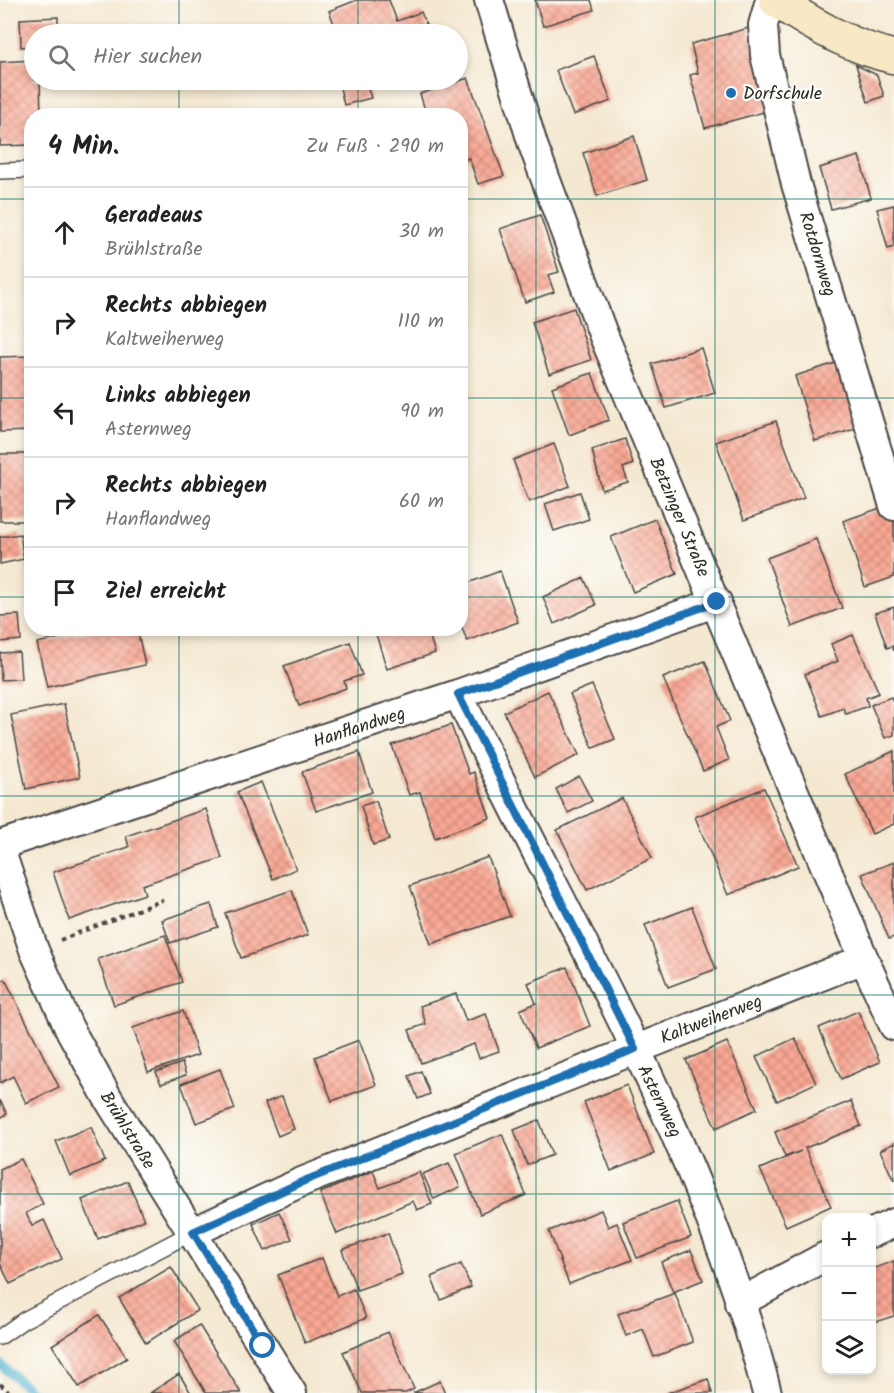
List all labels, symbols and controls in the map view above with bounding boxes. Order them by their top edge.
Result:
search box [24,24,468,90]
text: Hier suchen [93,40,202,75]
icon: search [45,41,78,74]
place label: Dorfschule [743,80,822,109]
marker: Dorfschule [724,86,738,100]
text: 4 Min. [48,126,119,168]
text: Zu Fuß · 290 m [306,131,444,163]
text: Geradeaus [105,199,203,234]
street label: Rotdornweg [790,209,843,300]
icon: ahead [48,216,81,249]
text: 30 m [399,216,444,248]
text: Brühlstraße [105,234,203,266]
text: Rechts abbiegen [105,289,267,324]
icon: right [48,306,81,339]
text: 110 m [398,306,444,338]
text: Kaltweiherweg [105,324,224,356]
text: Links abbiegen [105,379,251,414]
icon: left [48,396,81,429]
text: 90 m [400,396,444,428]
text: Asternweg [105,414,192,446]
street label: Betzinger Straße [640,453,717,582]
text: Rechts abbiegen [105,469,267,504]
icon: right [48,486,81,519]
text: 60 m [399,486,444,518]
text: Hanflandweg [105,504,211,536]
text: Ziel erreicht [105,575,226,610]
icon: arrive [48,576,81,609]
route end [703,588,729,614]
street label: Hanflandweg [309,700,409,757]
street label: Kaltweiherweg [656,988,767,1053]
street label: Asternweg [629,1060,689,1143]
street label: Brühlstraße [91,1086,162,1176]
map controls [822,1213,876,1375]
button: + [822,1213,876,1267]
button: − [822,1267,876,1321]
button: layers [822,1321,876,1375]
route start [249,1332,275,1358]

